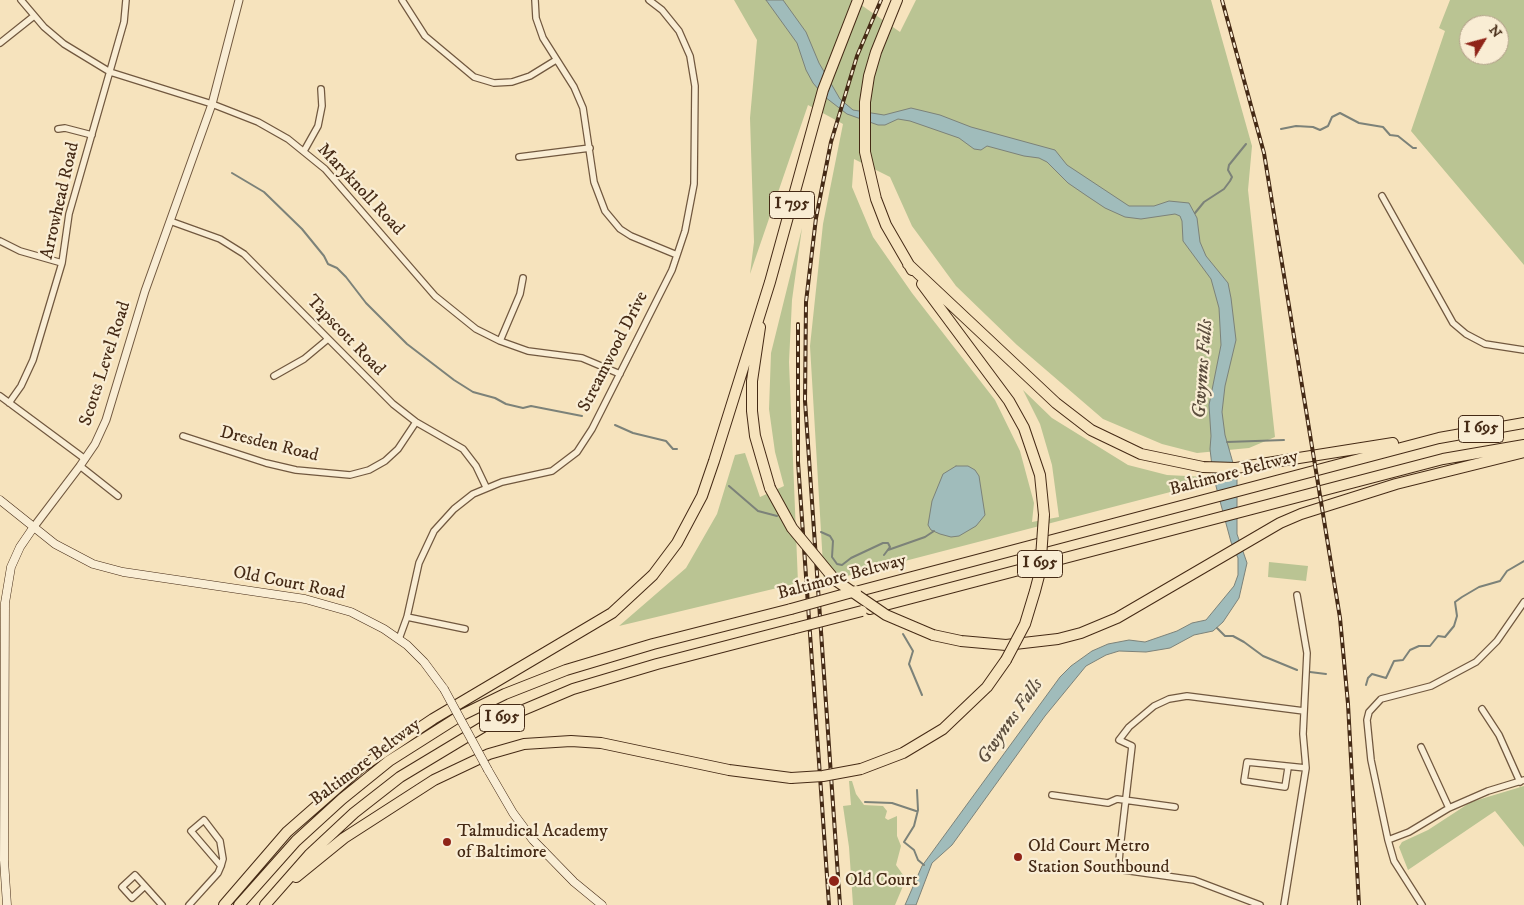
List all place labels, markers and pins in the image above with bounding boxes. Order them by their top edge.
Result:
place label: Talmudical Academy of Baltimore [457,821,608,864]
marker: Talmudical Academy of Baltimore [441,836,453,848]
place label: Old Court Metro Station Southbound [1028,836,1170,879]
marker: Old Court Metro Station Southbound [1012,851,1024,863]
place label: Old Court [845,870,918,892]
marker: Old Court [827,874,841,888]

